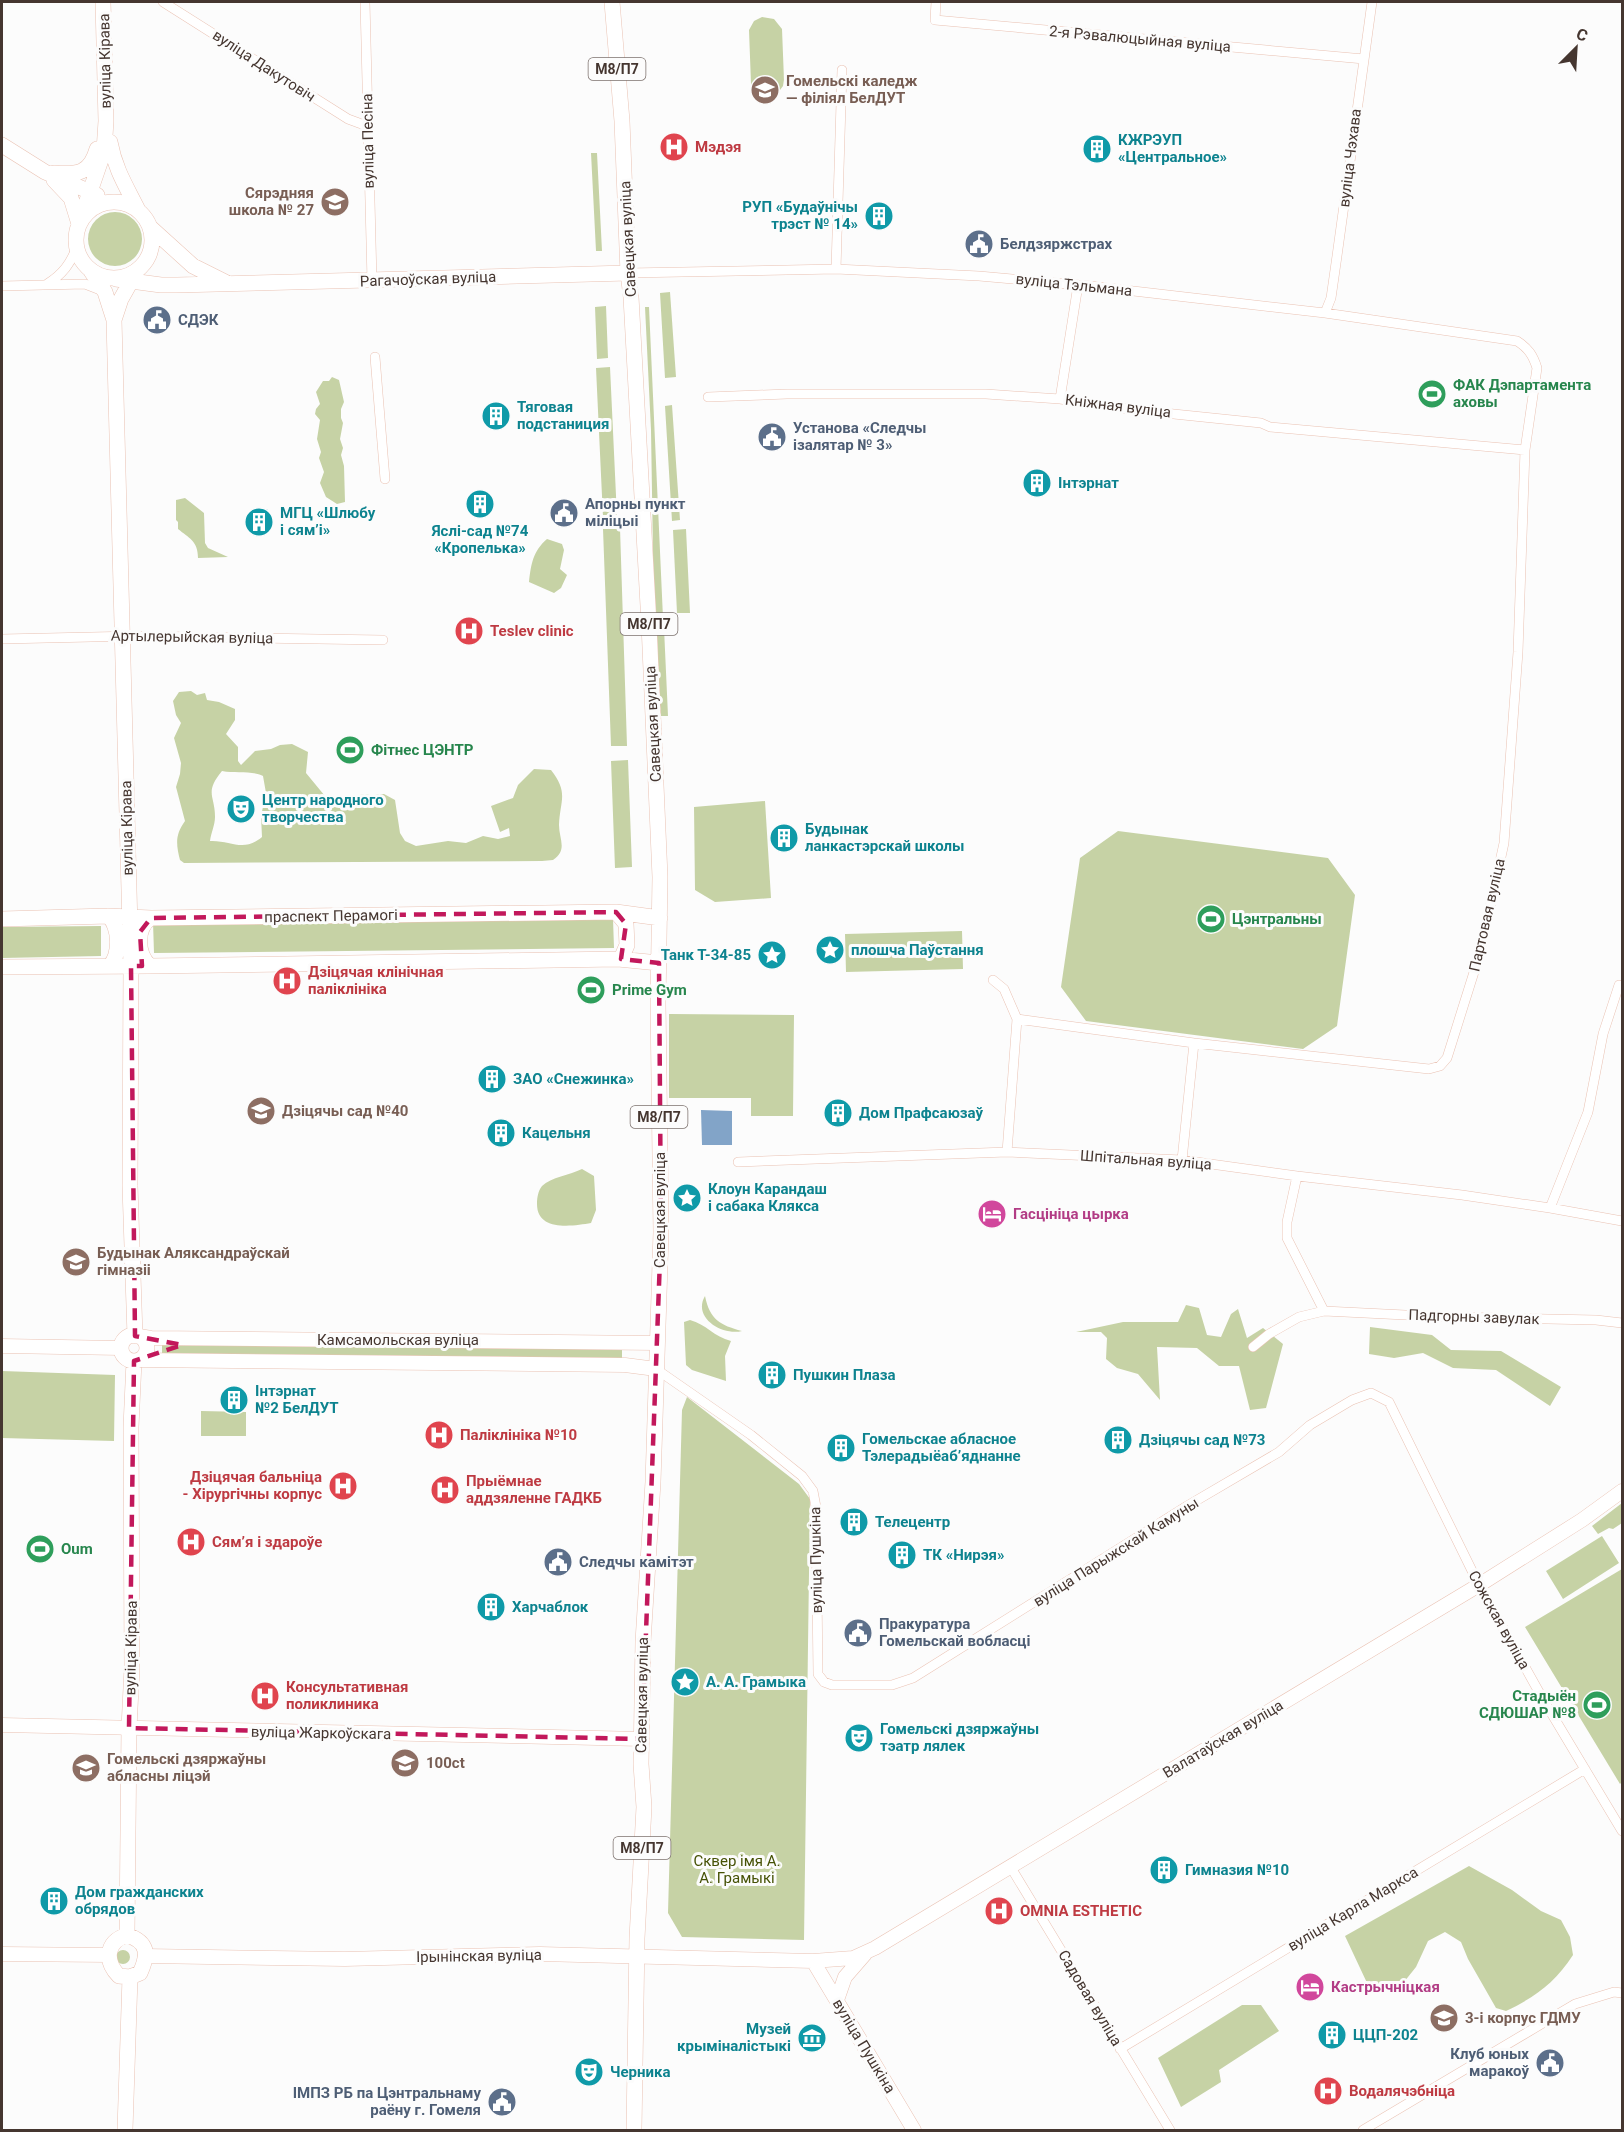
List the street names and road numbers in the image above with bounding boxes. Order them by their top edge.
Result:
street label: вуліца Кірава [95,13,115,109]
street label: 2-я Рэвалюцыйная вуліца [1048,22,1232,56]
street label: вуліца Дакутовіч [209,26,319,106]
road number: М8/П7 [588,58,646,80]
street label: вуліца Песіна [358,93,378,189]
street label: вуліца Чэхава [1335,108,1365,208]
street label: Савецкая вуліца [616,180,640,298]
street label: Рагачоўская вуліца [360,268,496,290]
street label: вуліца Тэльмана [1015,270,1133,300]
street label: Кніжная вуліца [1064,391,1172,421]
road number: М8/П7 [620,613,678,635]
street label: Артылерыйская вуліца [111,627,273,647]
street label: Савецкая вуліца [641,665,665,783]
street label: вуліца Кірава [117,780,137,876]
street label: Партовая вуліца [1465,857,1509,973]
street label: праспект Перамогі [264,906,398,926]
road number: М8/П7 [630,1106,688,1128]
street label: Шпітальная вуліца [1080,1146,1212,1174]
street label: Савецкая вуліца [651,1152,669,1268]
street label: Падгорны завулак [1408,1306,1540,1328]
street label: Камсамольская вуліца [317,1331,479,1349]
street label: вуліца Парыжскай Камуны [1030,1494,1202,1610]
street label: вуліца Пушкіна [806,1506,826,1614]
street label: Сожская вуліца [1464,1567,1534,1673]
street label: вуліца Кірава [121,1600,141,1696]
street label: Савецкая вуліца [632,1637,652,1753]
street label: Валатаўская вуліца [1160,1696,1286,1782]
street label: вуліца Жаркоўскага [251,1723,391,1743]
road number: М8/П7 [614,1837,670,1859]
street label: вуліца Карла Маркса [1285,1863,1421,1955]
street label: Ірынінская вуліца [416,1946,542,1966]
street label: Садовая вуліца [1054,1947,1126,2049]
street label: вуліца Пушкіна [829,1996,899,2096]

